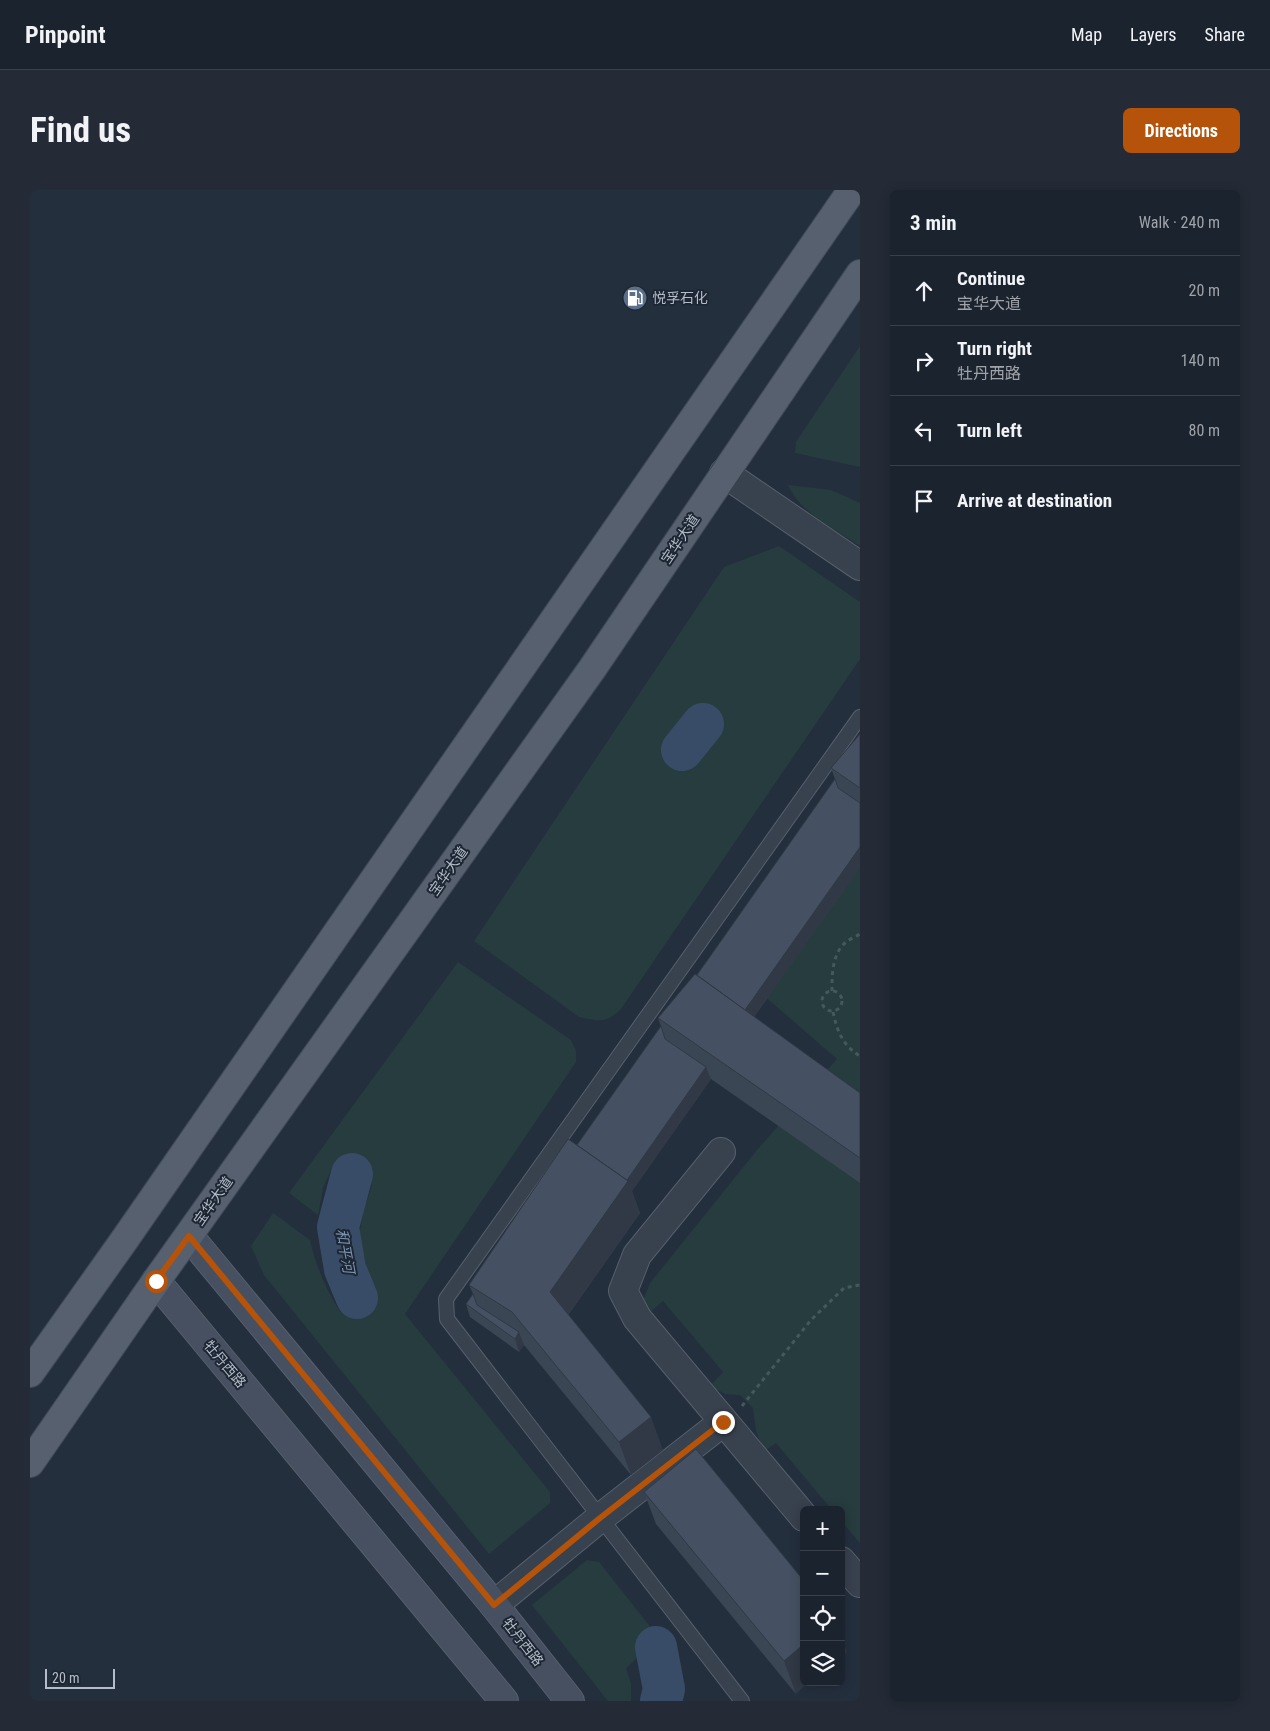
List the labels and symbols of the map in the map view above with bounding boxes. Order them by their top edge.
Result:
fuel station icon: 悦孚石化 [622,285,648,311]
place label: 悦孚石化 [652,290,708,306]
street label: 宝华大道 [658,511,702,567]
street label: 宝华大道 [425,843,471,899]
street label: 宝华大道 [190,1173,236,1229]
water label: 和平河 [332,1227,358,1278]
route start [145,1270,168,1293]
street label: 牡丹西路 [201,1337,249,1391]
route end [712,1411,735,1434]
street label: 牡丹西路 [499,1615,547,1669]
scale bar [45,1666,115,1689]

